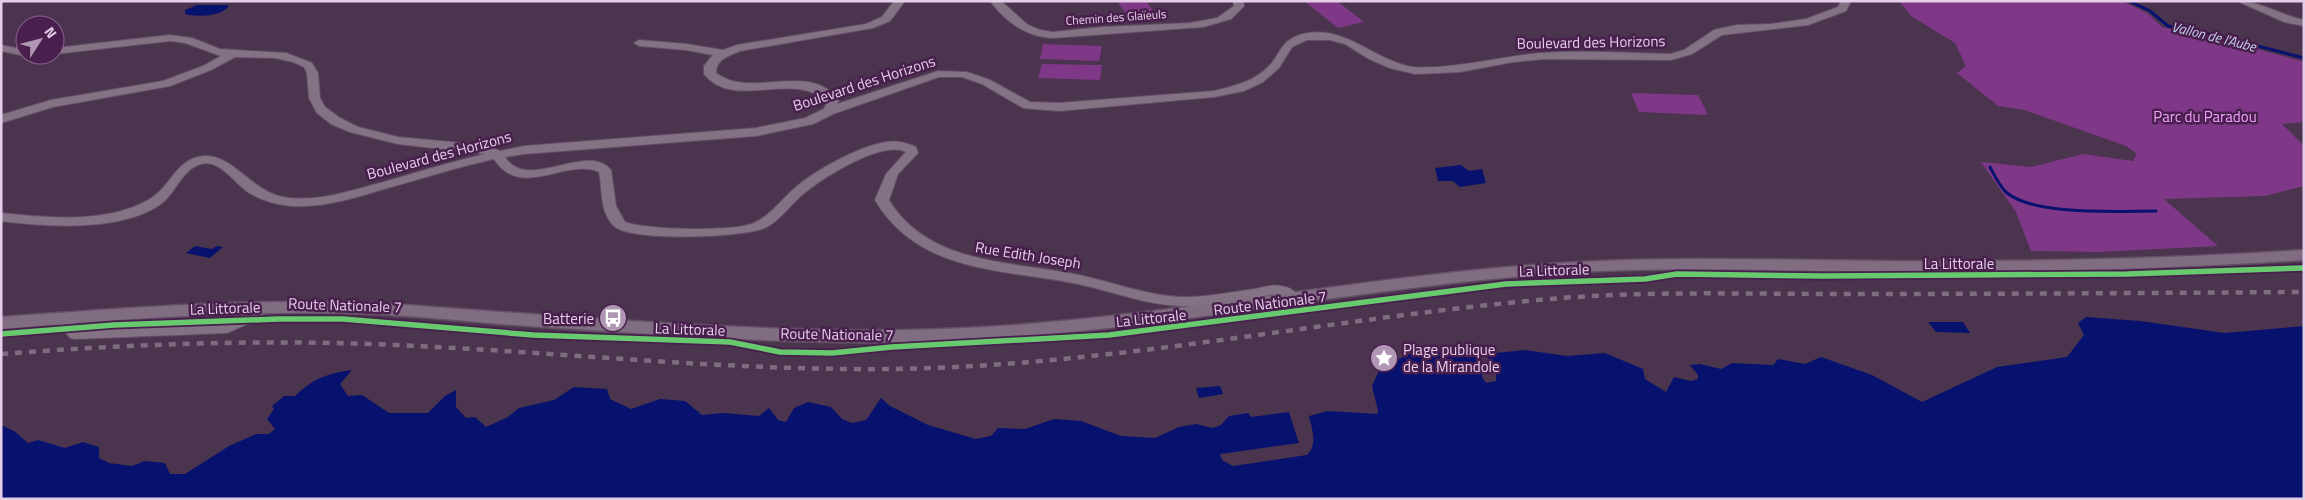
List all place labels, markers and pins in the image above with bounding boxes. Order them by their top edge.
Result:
bus stop icon: Batterie [598,303,628,333]
place label: Batterie [543,307,594,330]
place label: Plage publique de la Mirandole [1403,338,1500,378]
place icon: Plage publique de la Mirandole [1369,343,1399,373]

